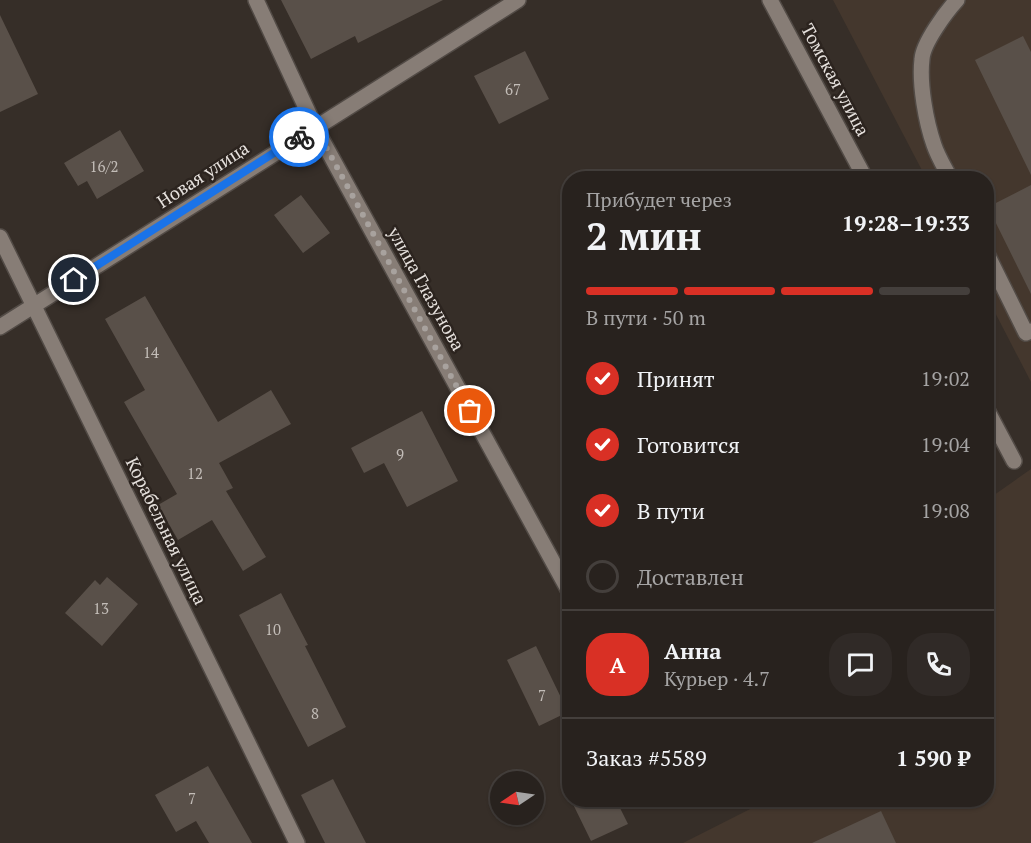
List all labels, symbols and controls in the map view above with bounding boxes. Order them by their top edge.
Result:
street label: Томская улица [796,19,876,140]
house number: 67 [505,79,521,99]
courier [269,107,329,167]
icon: bike [283,121,316,154]
street label: Новая улица [152,135,253,213]
house number: 16/2 [89,156,119,176]
text: Прибудет через [586,186,732,213]
text: 19:28–19:33 [842,208,970,237]
text: 2 мин [586,209,702,261]
street label: улица Глазунова [382,221,471,355]
pin [48,254,99,305]
icon: home [57,263,90,296]
text: В пути · 50 m [586,304,706,331]
house number: 14 [143,342,159,362]
icon: check [586,362,619,395]
text: Принят [637,364,715,393]
text: 19:02 [921,365,970,392]
pin [444,385,495,436]
icon: bag [453,394,486,427]
icon: check [586,428,619,461]
text: Готовится [637,430,740,459]
text: 19:04 [921,431,970,458]
house number: 9 [396,444,404,464]
street label: Корабельная улица [121,453,213,608]
house number: 12 [187,463,203,483]
icon: check [586,494,619,527]
text: В пути [637,496,705,525]
text: 19:08 [921,497,970,524]
text: Доставлен [637,562,744,591]
house number: 13 [93,598,109,618]
house number: 10 [265,619,281,639]
button: chat [829,633,892,696]
button: phone [907,633,970,696]
text: Анна [664,636,722,665]
text: А [609,650,626,679]
text: Курьер · 4.7 [664,665,770,692]
house number: 7 [538,685,546,705]
house number: 8 [311,703,319,723]
text: Заказ #5589 [586,743,707,772]
text: 1 590 ₽ [896,743,970,772]
north arrow [490,771,544,825]
map controls [490,771,544,825]
house number: 7 [188,788,196,808]

